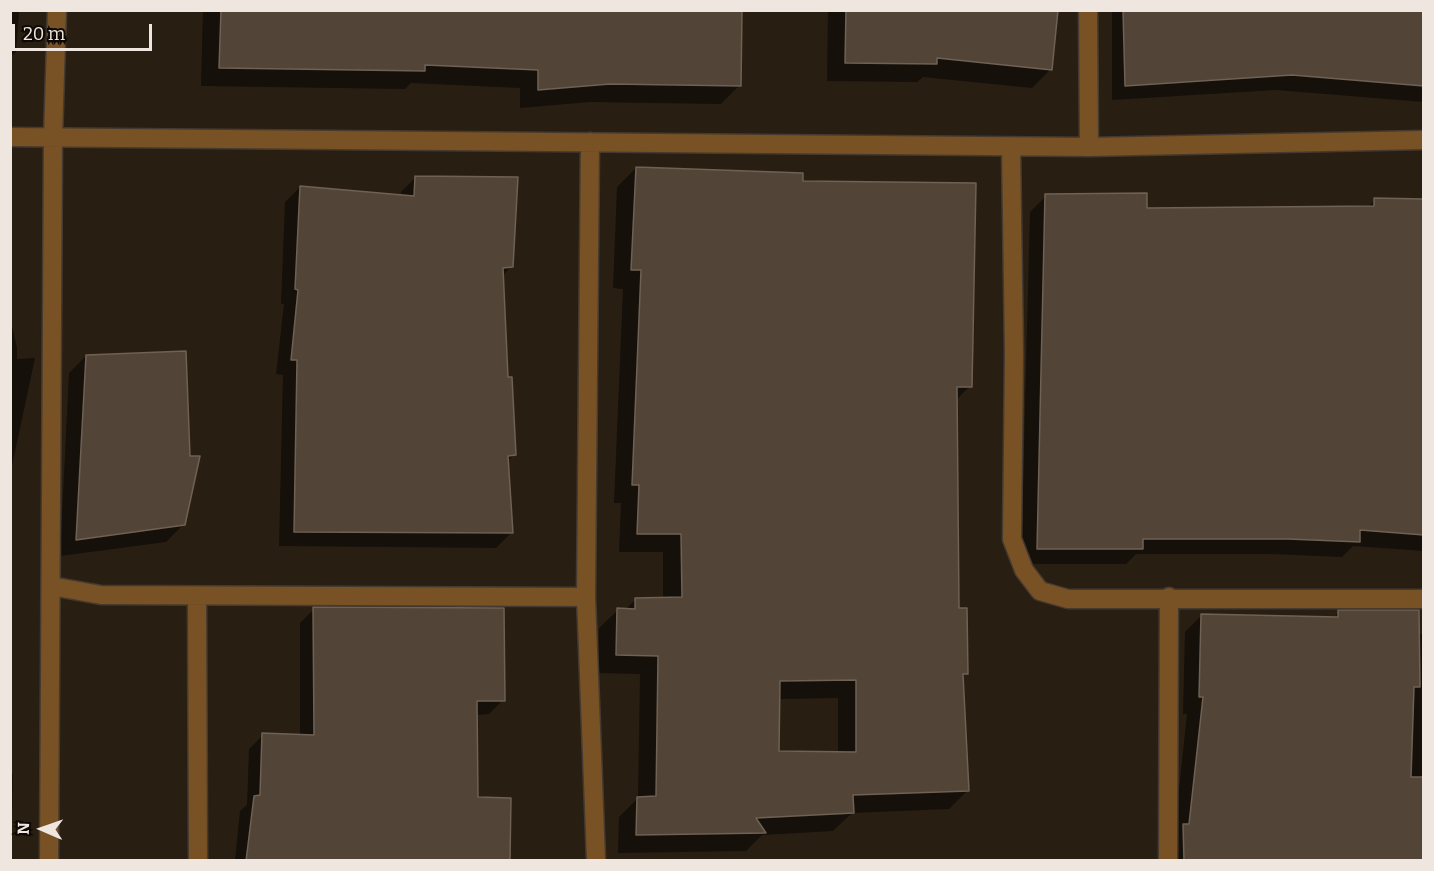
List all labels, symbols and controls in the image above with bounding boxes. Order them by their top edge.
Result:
scale bar [15,12,154,50]
text: 20 m [23,23,65,45]
north arrow [12,799,72,859]
text: N [14,822,33,835]

